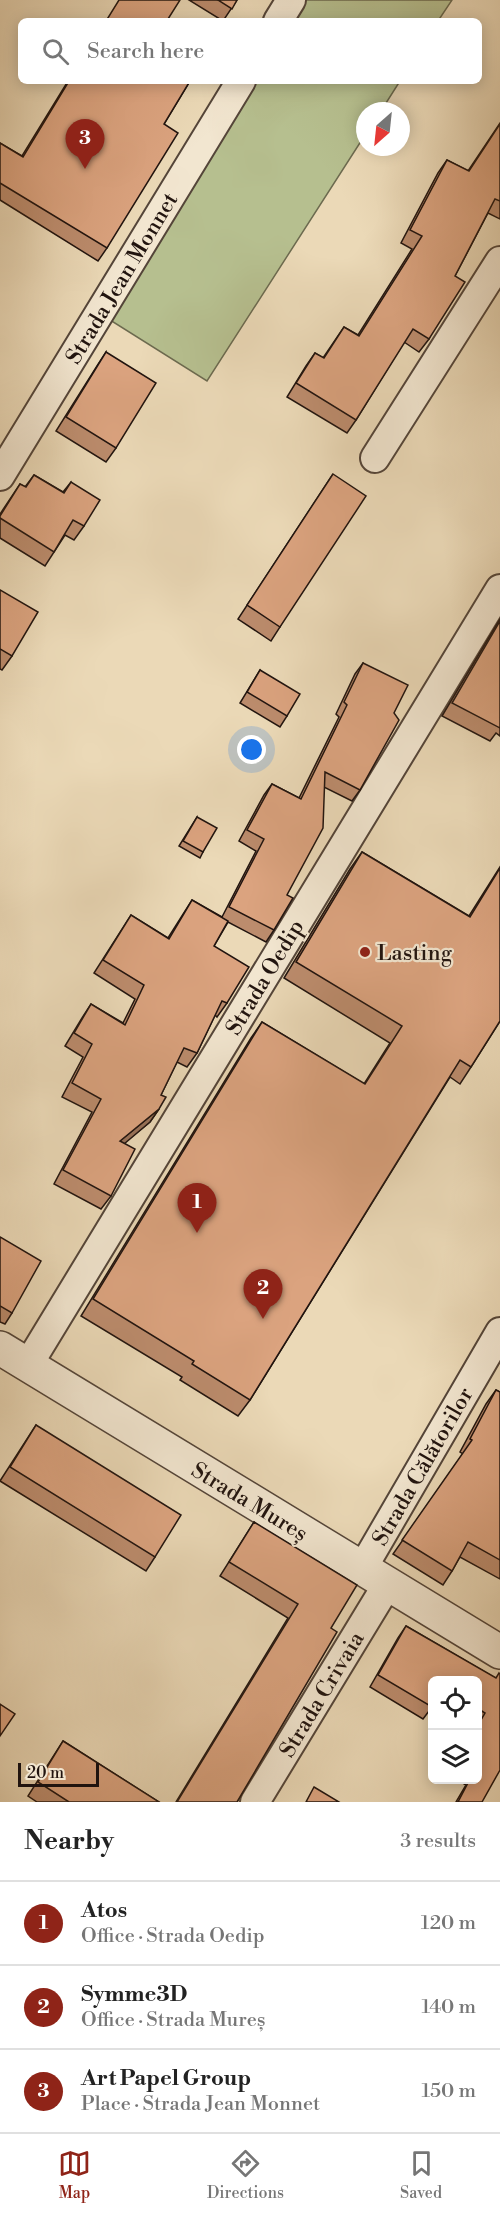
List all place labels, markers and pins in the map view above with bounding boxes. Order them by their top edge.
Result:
pin: 3 [66,120,104,169]
place label: Lasting [377,940,453,967]
marker: Lasting [358,945,372,959]
pin: 1 [178,1184,216,1233]
pin: 2 [244,1270,282,1319]

